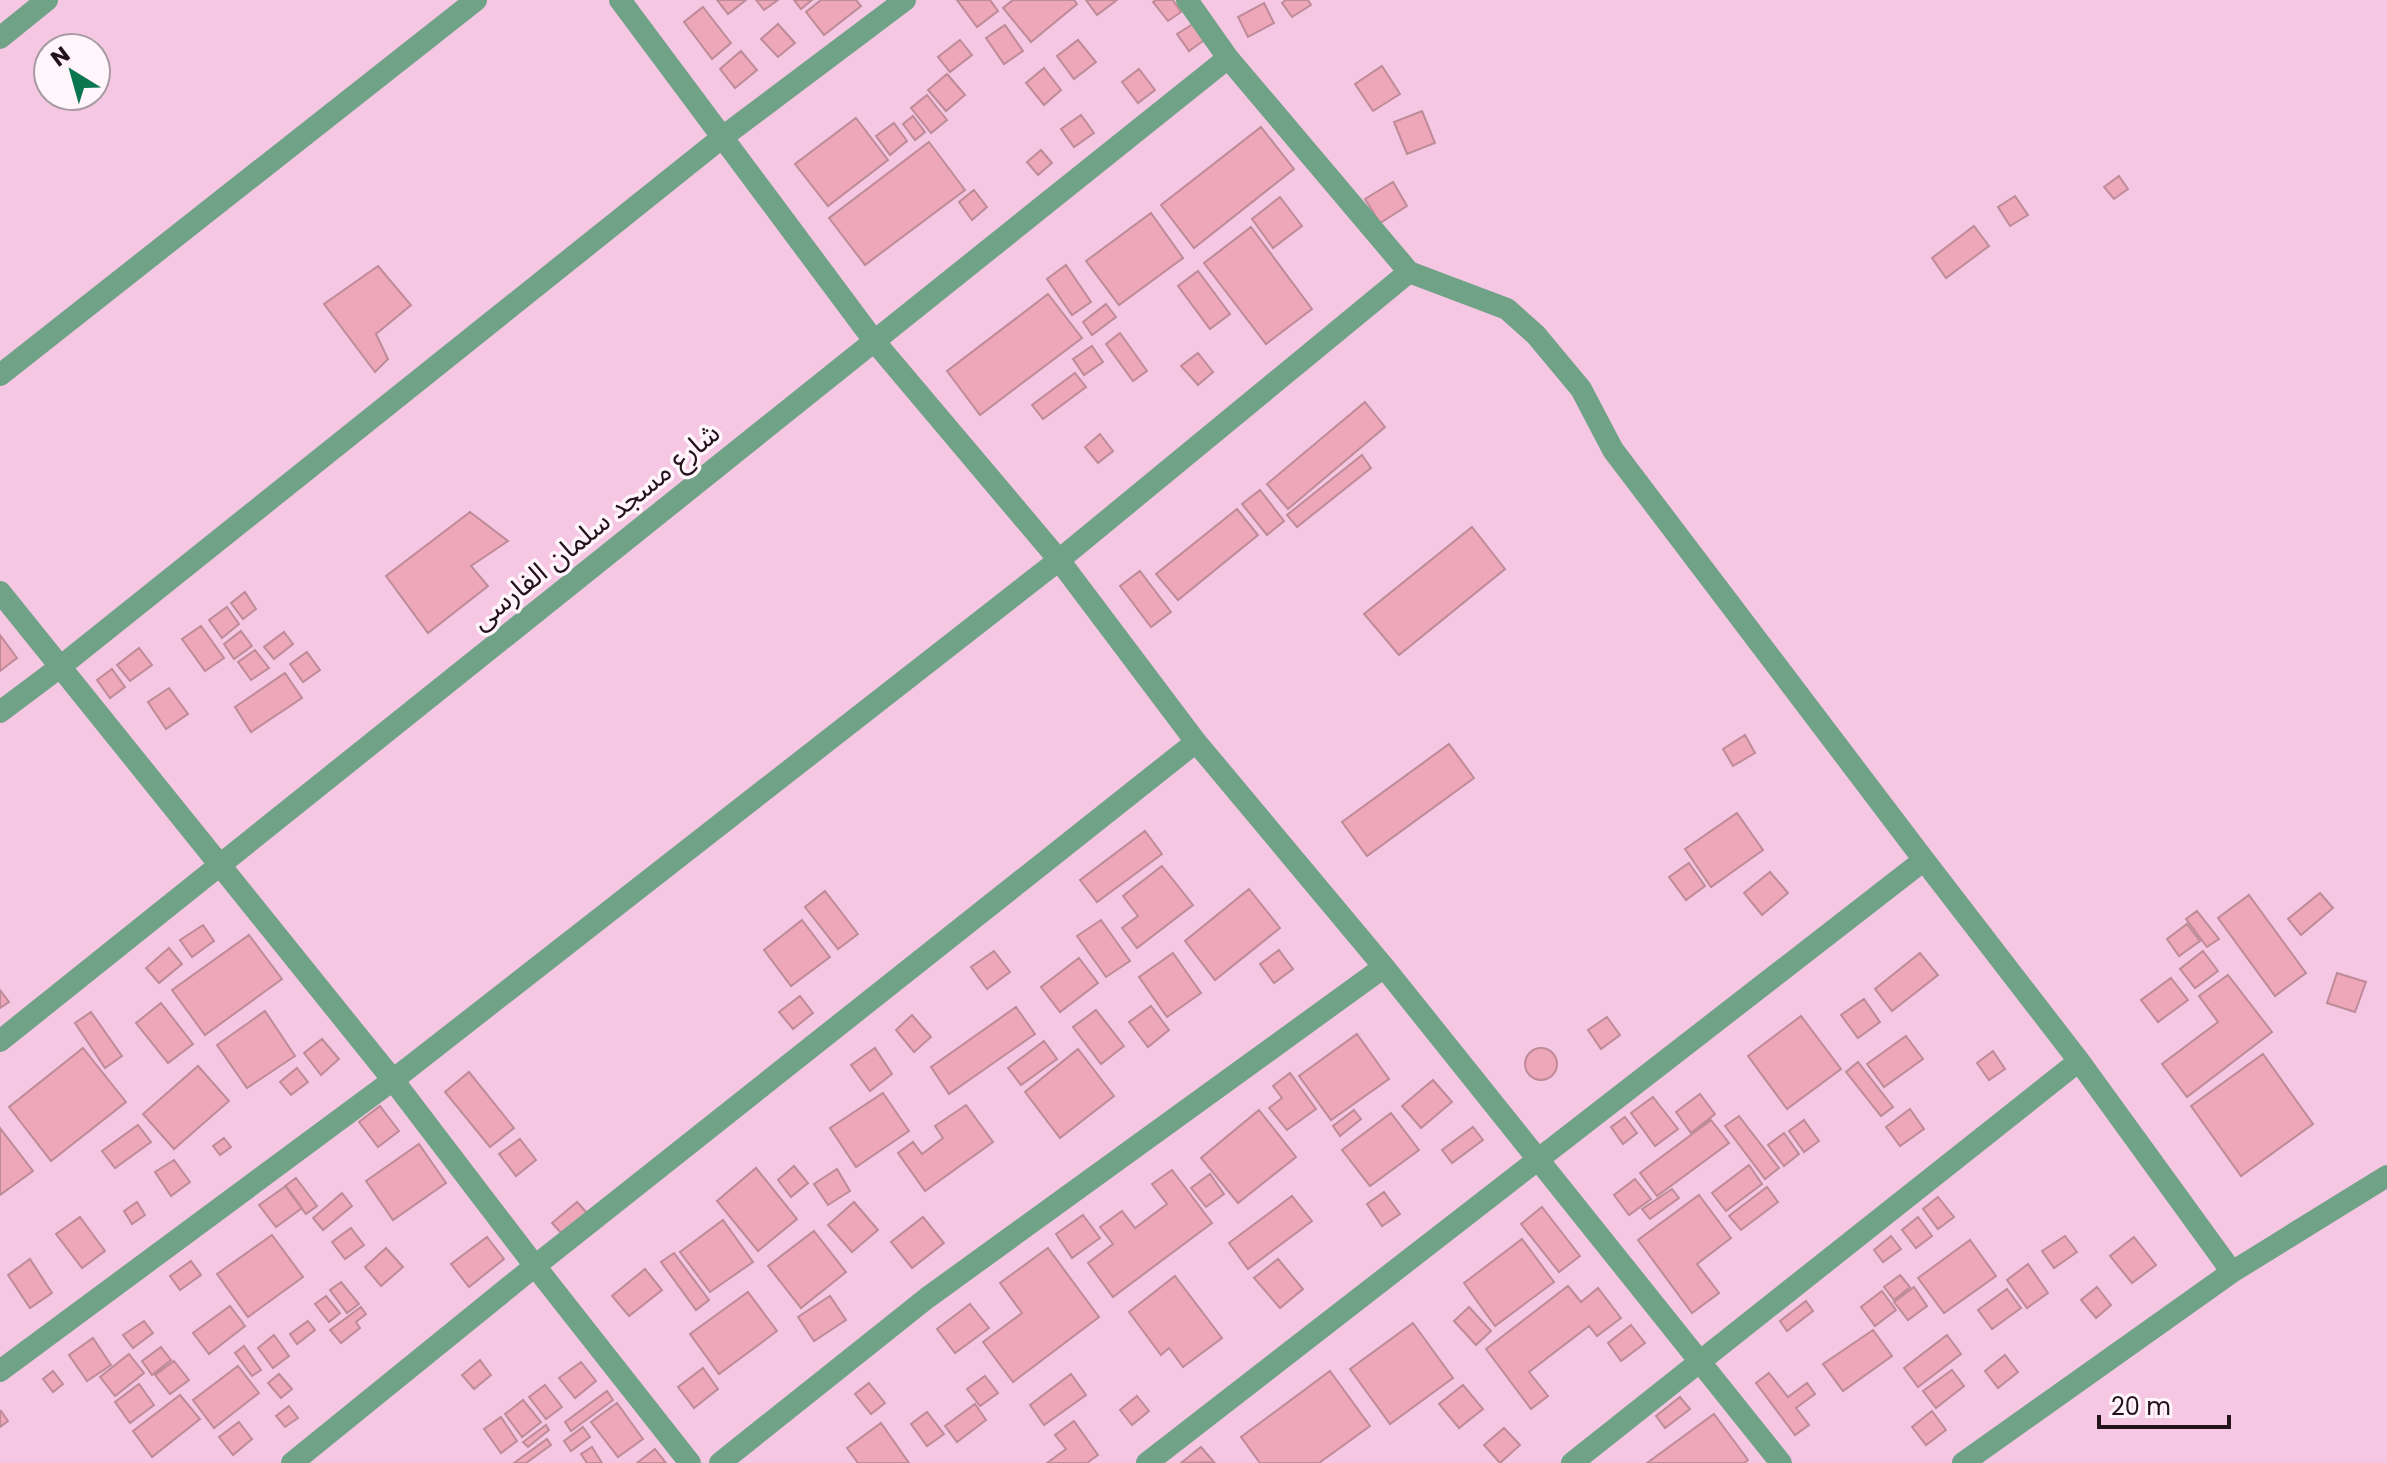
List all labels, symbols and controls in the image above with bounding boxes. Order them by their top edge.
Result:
north arrow [32,32,112,112]
text: N [44,39,76,74]
street label: شارع مسجد سلمان الفارسى [463,414,729,640]
scale bar [2099,1379,2229,1429]
text: 20 m [2111,1390,2171,1423]

